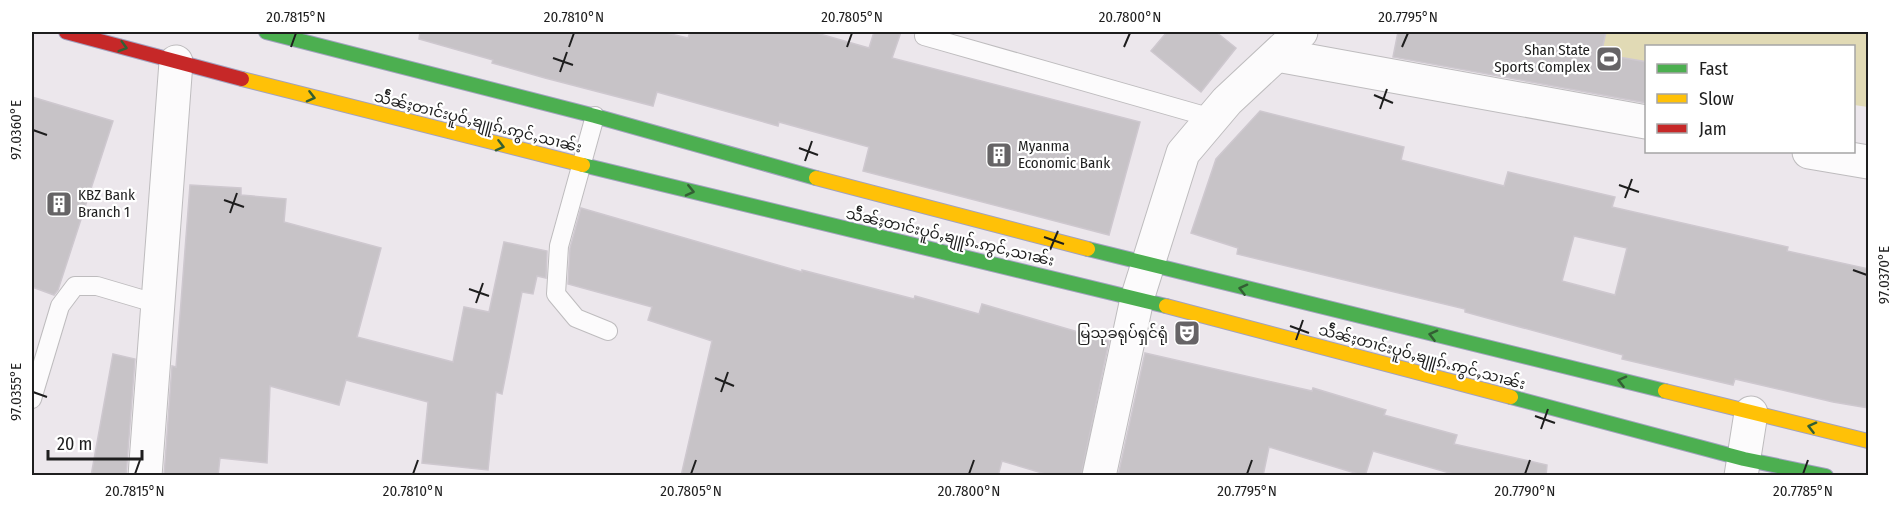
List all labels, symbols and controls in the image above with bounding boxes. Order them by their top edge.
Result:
text: 20.7815°N [266,8,326,26]
text: 20.7810°N [544,8,604,26]
text: 20.7805°N [821,8,883,26]
text: 20.7800°N [1099,8,1161,26]
text: 20.7795°N [1378,8,1438,26]
one-way arrow [117,40,127,52]
place label: Shan State Sports Complex [1494,41,1590,76]
sports icon: Shan State Sports Complex [1594,44,1624,74]
legend [1645,45,1855,153]
text: Fast [1699,58,1728,80]
street label: သဵႅၼ်ႈတၢင်းပူဝ်ႇၶျူၵ်ႉဢွင်ႇသၢၼ်း [372,87,584,159]
text: Slow [1699,88,1734,110]
one-way arrow [305,90,316,102]
text: 97.0360°E [7,100,25,160]
text: Jam [1699,118,1727,140]
place label: Myanma Economic Bank [1018,137,1110,172]
one-way arrow [495,138,505,151]
building icon: Myanma Economic Bank [984,140,1014,170]
one-way arrow [684,184,694,197]
place label: KBZ Bank Branch 1 [78,186,135,221]
building icon: KBZ Bank Branch 1 [44,189,74,219]
street label: သဵႅၼ်ႈတၢင်းပူဝ်ႇၶျူၵ်ႉဢွင်ႇသၢၼ်း [843,203,1056,273]
text: 97.0370°E [1875,246,1893,304]
one-way arrow [1239,283,1249,296]
theatre icon: မြသုခရုပ်ရှင်ရုံ [1172,318,1202,348]
street label: သဵႅၼ်ႈတၢင်းပူဝ်ႇၶျူၵ်ႉဢွင်ႇသၢၼ်း [1316,320,1528,396]
place label: မြသုခရုပ်ရှင်ရုံ [1077,323,1168,345]
one-way arrow [1428,329,1438,342]
text: 97.0355°E [7,363,25,421]
one-way arrow [1617,376,1627,389]
one-way arrow [1807,422,1817,435]
scale bar [48,423,142,461]
text: 20 m [57,433,92,455]
text: 20.7815°N [105,482,165,500]
text: 20.7810°N [383,482,443,500]
text: 20.7805°N [660,482,722,500]
text: 20.7800°N [938,482,1000,500]
text: 20.7795°N [1217,482,1277,500]
text: 20.7790°N [1495,482,1555,500]
text: 20.7785°N [1773,482,1833,500]

